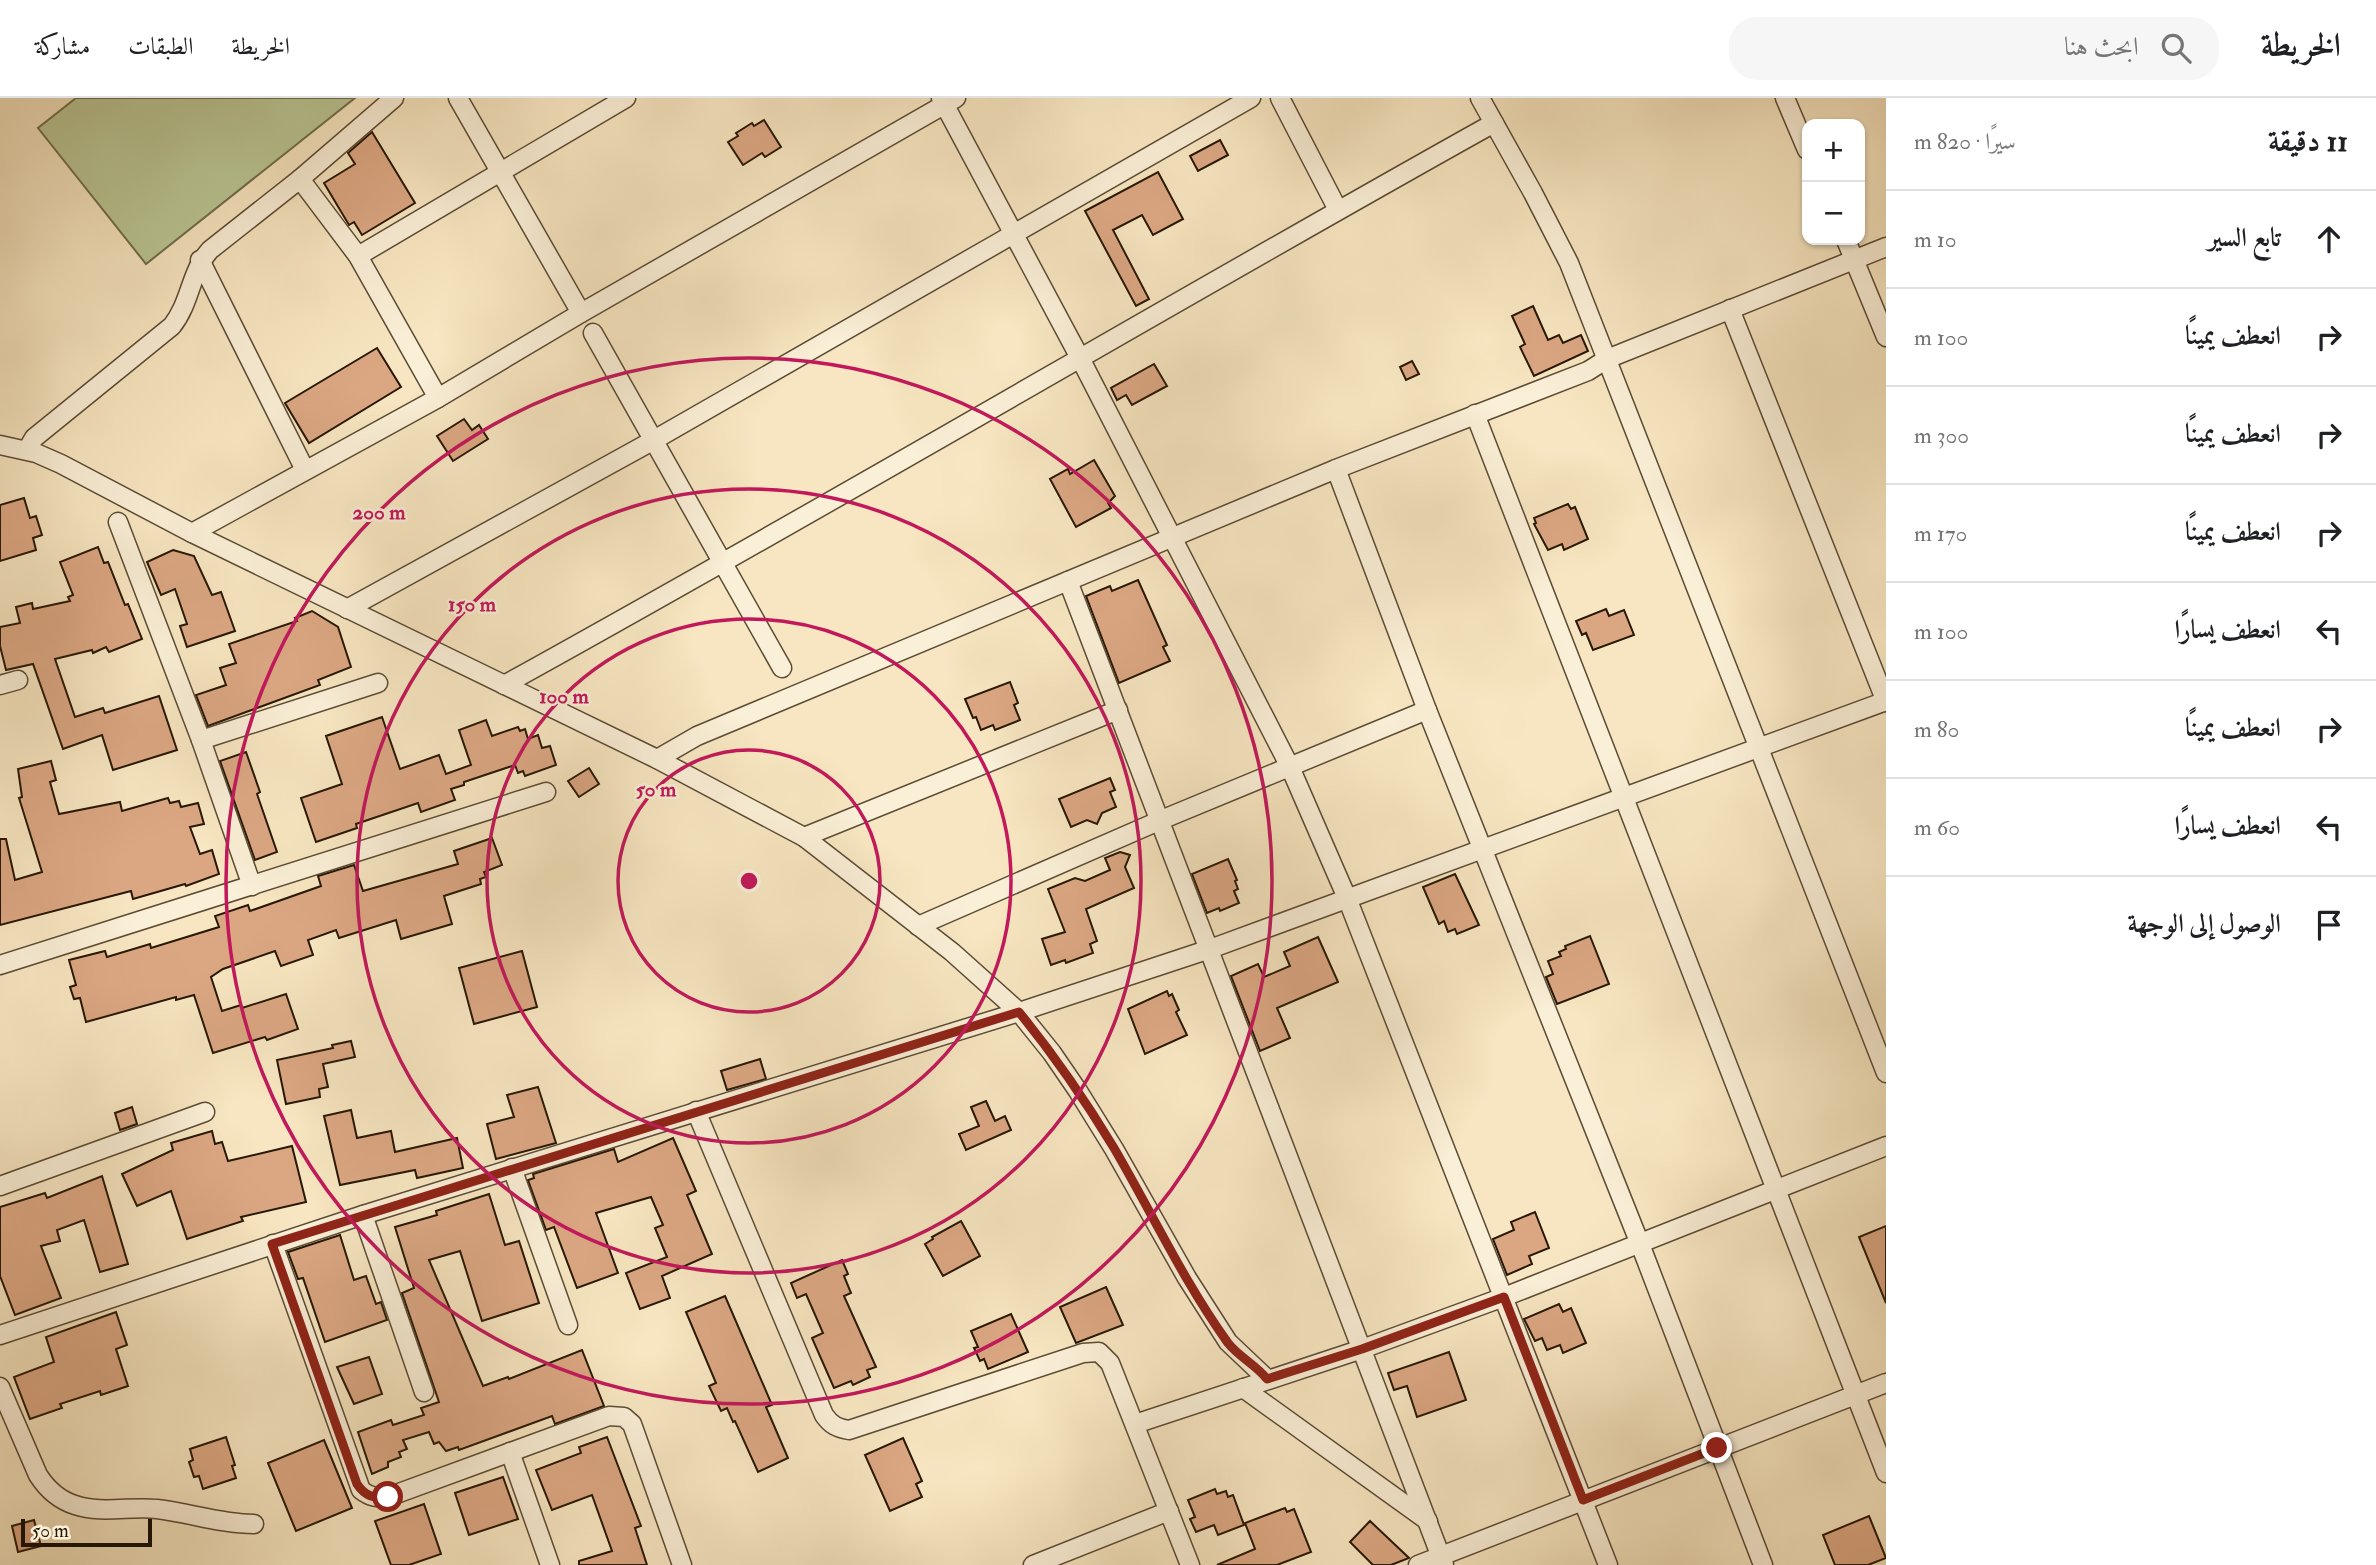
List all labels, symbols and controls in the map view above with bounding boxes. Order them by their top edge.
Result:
search box [1729,17,2219,80]
text: الخريطة [2261,25,2341,66]
icon: search [2157,29,2195,67]
text: مشاركة [35,31,90,62]
text: الطبقات [128,31,194,62]
text: الخريطة [232,31,290,62]
text: ابحث هنا [2064,31,2139,63]
map controls [1802,119,1865,245]
button: + [1802,119,1865,182]
text: 11 دقيقة [2268,123,2348,160]
text: سيرًا · 820 m [1914,127,2016,156]
button: − [1802,182,1865,245]
icon: ahead [2310,220,2348,258]
text: تابع السير [2208,222,2281,254]
text: 10 m [1914,225,1957,254]
icon: right [2310,318,2348,356]
text: انعطف يمينًا [2185,320,2281,352]
text: 100 m [1914,323,1968,352]
icon: right [2310,416,2348,454]
text: انعطف يمينًا [2185,418,2281,450]
text: 300 m [1914,421,1969,450]
text: 200 m [353,499,406,526]
icon: right [2310,514,2348,552]
text: انعطف يمينًا [2185,516,2281,548]
text: 170 m [1914,519,1967,548]
text: 150 m [448,591,497,618]
icon: left [2310,612,2348,650]
text: انعطف يسارًا [2175,614,2281,646]
text: 100 m [1914,617,1968,646]
text: 100 m [539,683,590,710]
icon: right [2310,710,2348,748]
text: انعطف يمينًا [2185,712,2281,744]
text: 80 m [1914,715,1959,744]
text: 50 m [636,776,677,803]
icon: left [2310,808,2348,846]
text: انعطف يسارًا [2175,810,2281,842]
text: 60 m [1914,813,1960,842]
centre of rings [737,869,761,893]
icon: arrive [2310,906,2348,944]
text: الوصول إلى الوجهة [2128,908,2281,940]
route end [1701,1432,1732,1463]
route start [372,1481,403,1512]
scale bar [21,1516,152,1548]
text: 50 m [32,1519,69,1543]

